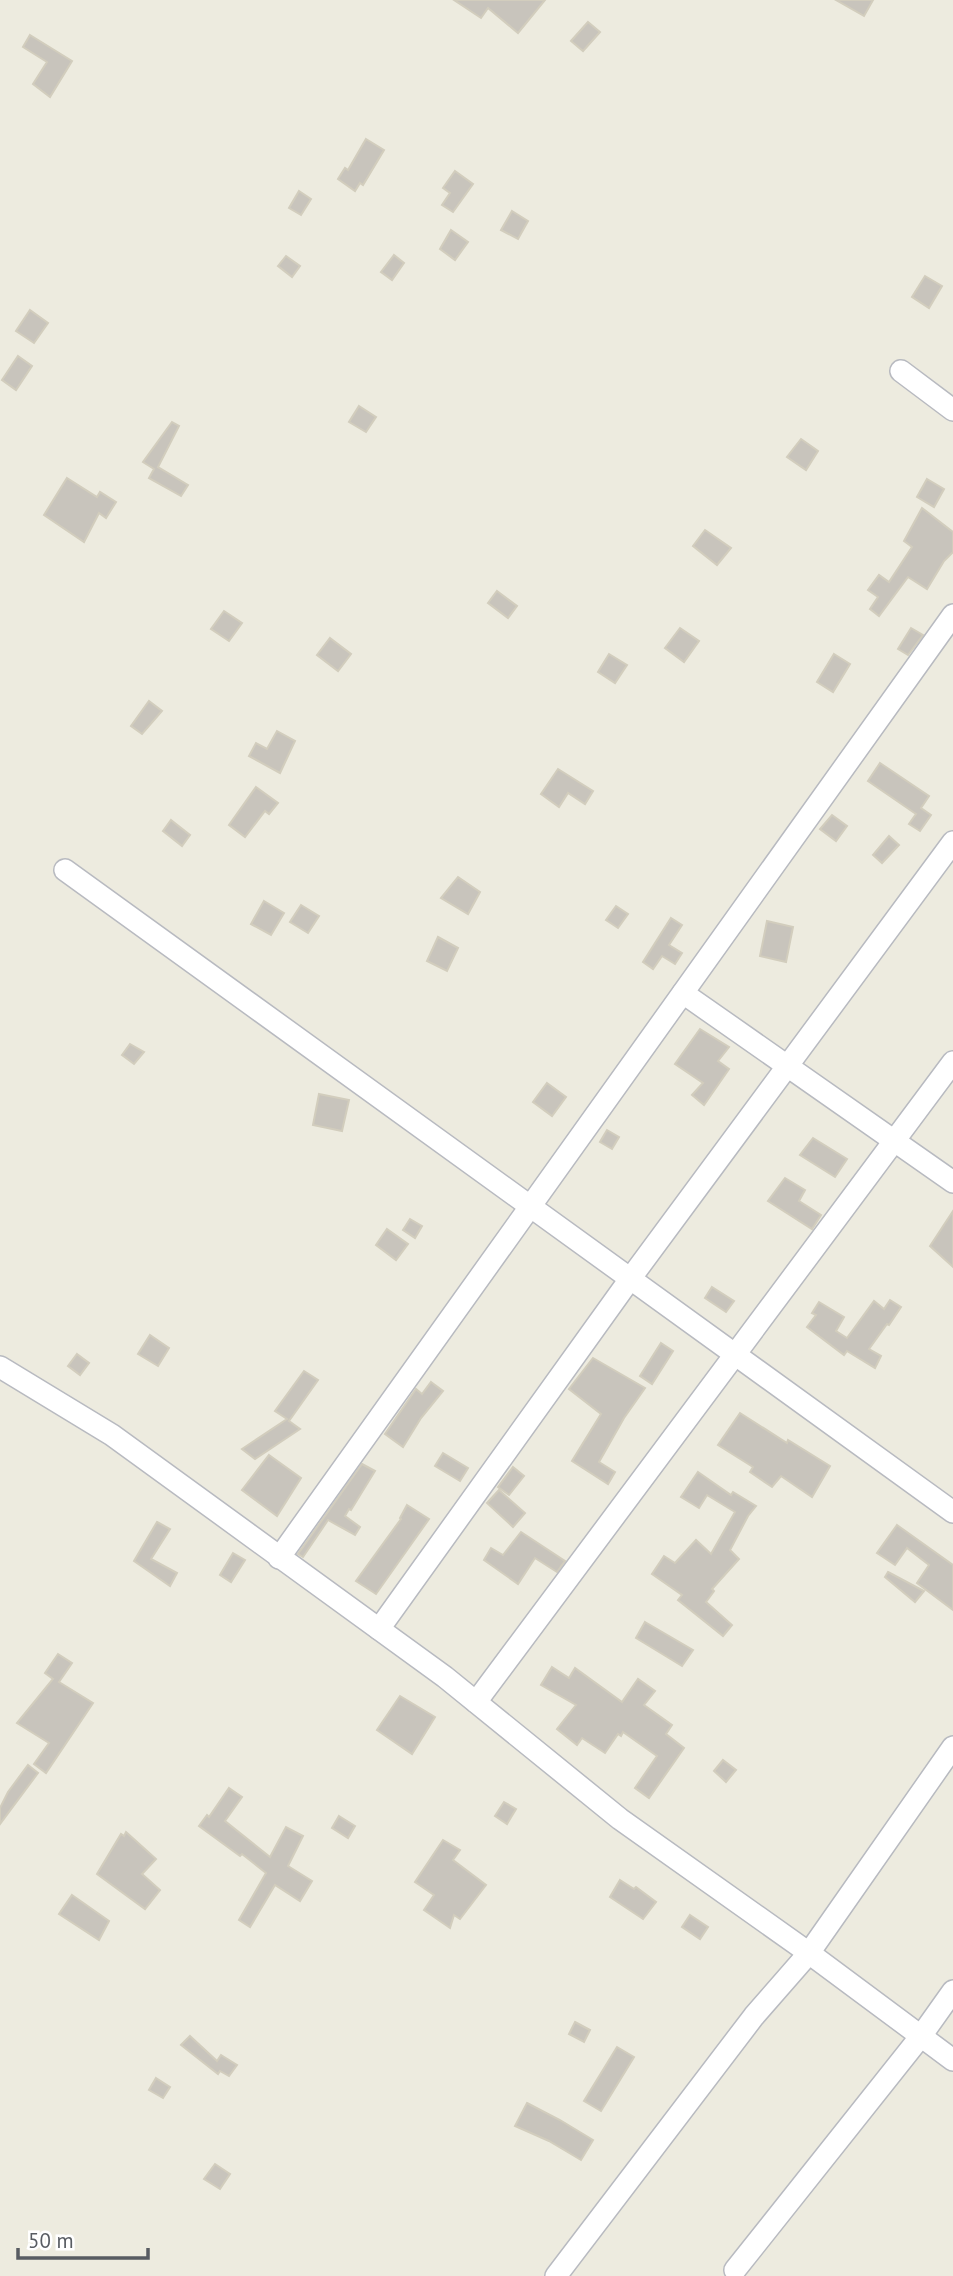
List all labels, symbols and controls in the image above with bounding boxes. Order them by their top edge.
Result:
scale bar [18,2216,147,2260]
text: 50 m [28,2227,74,2254]

